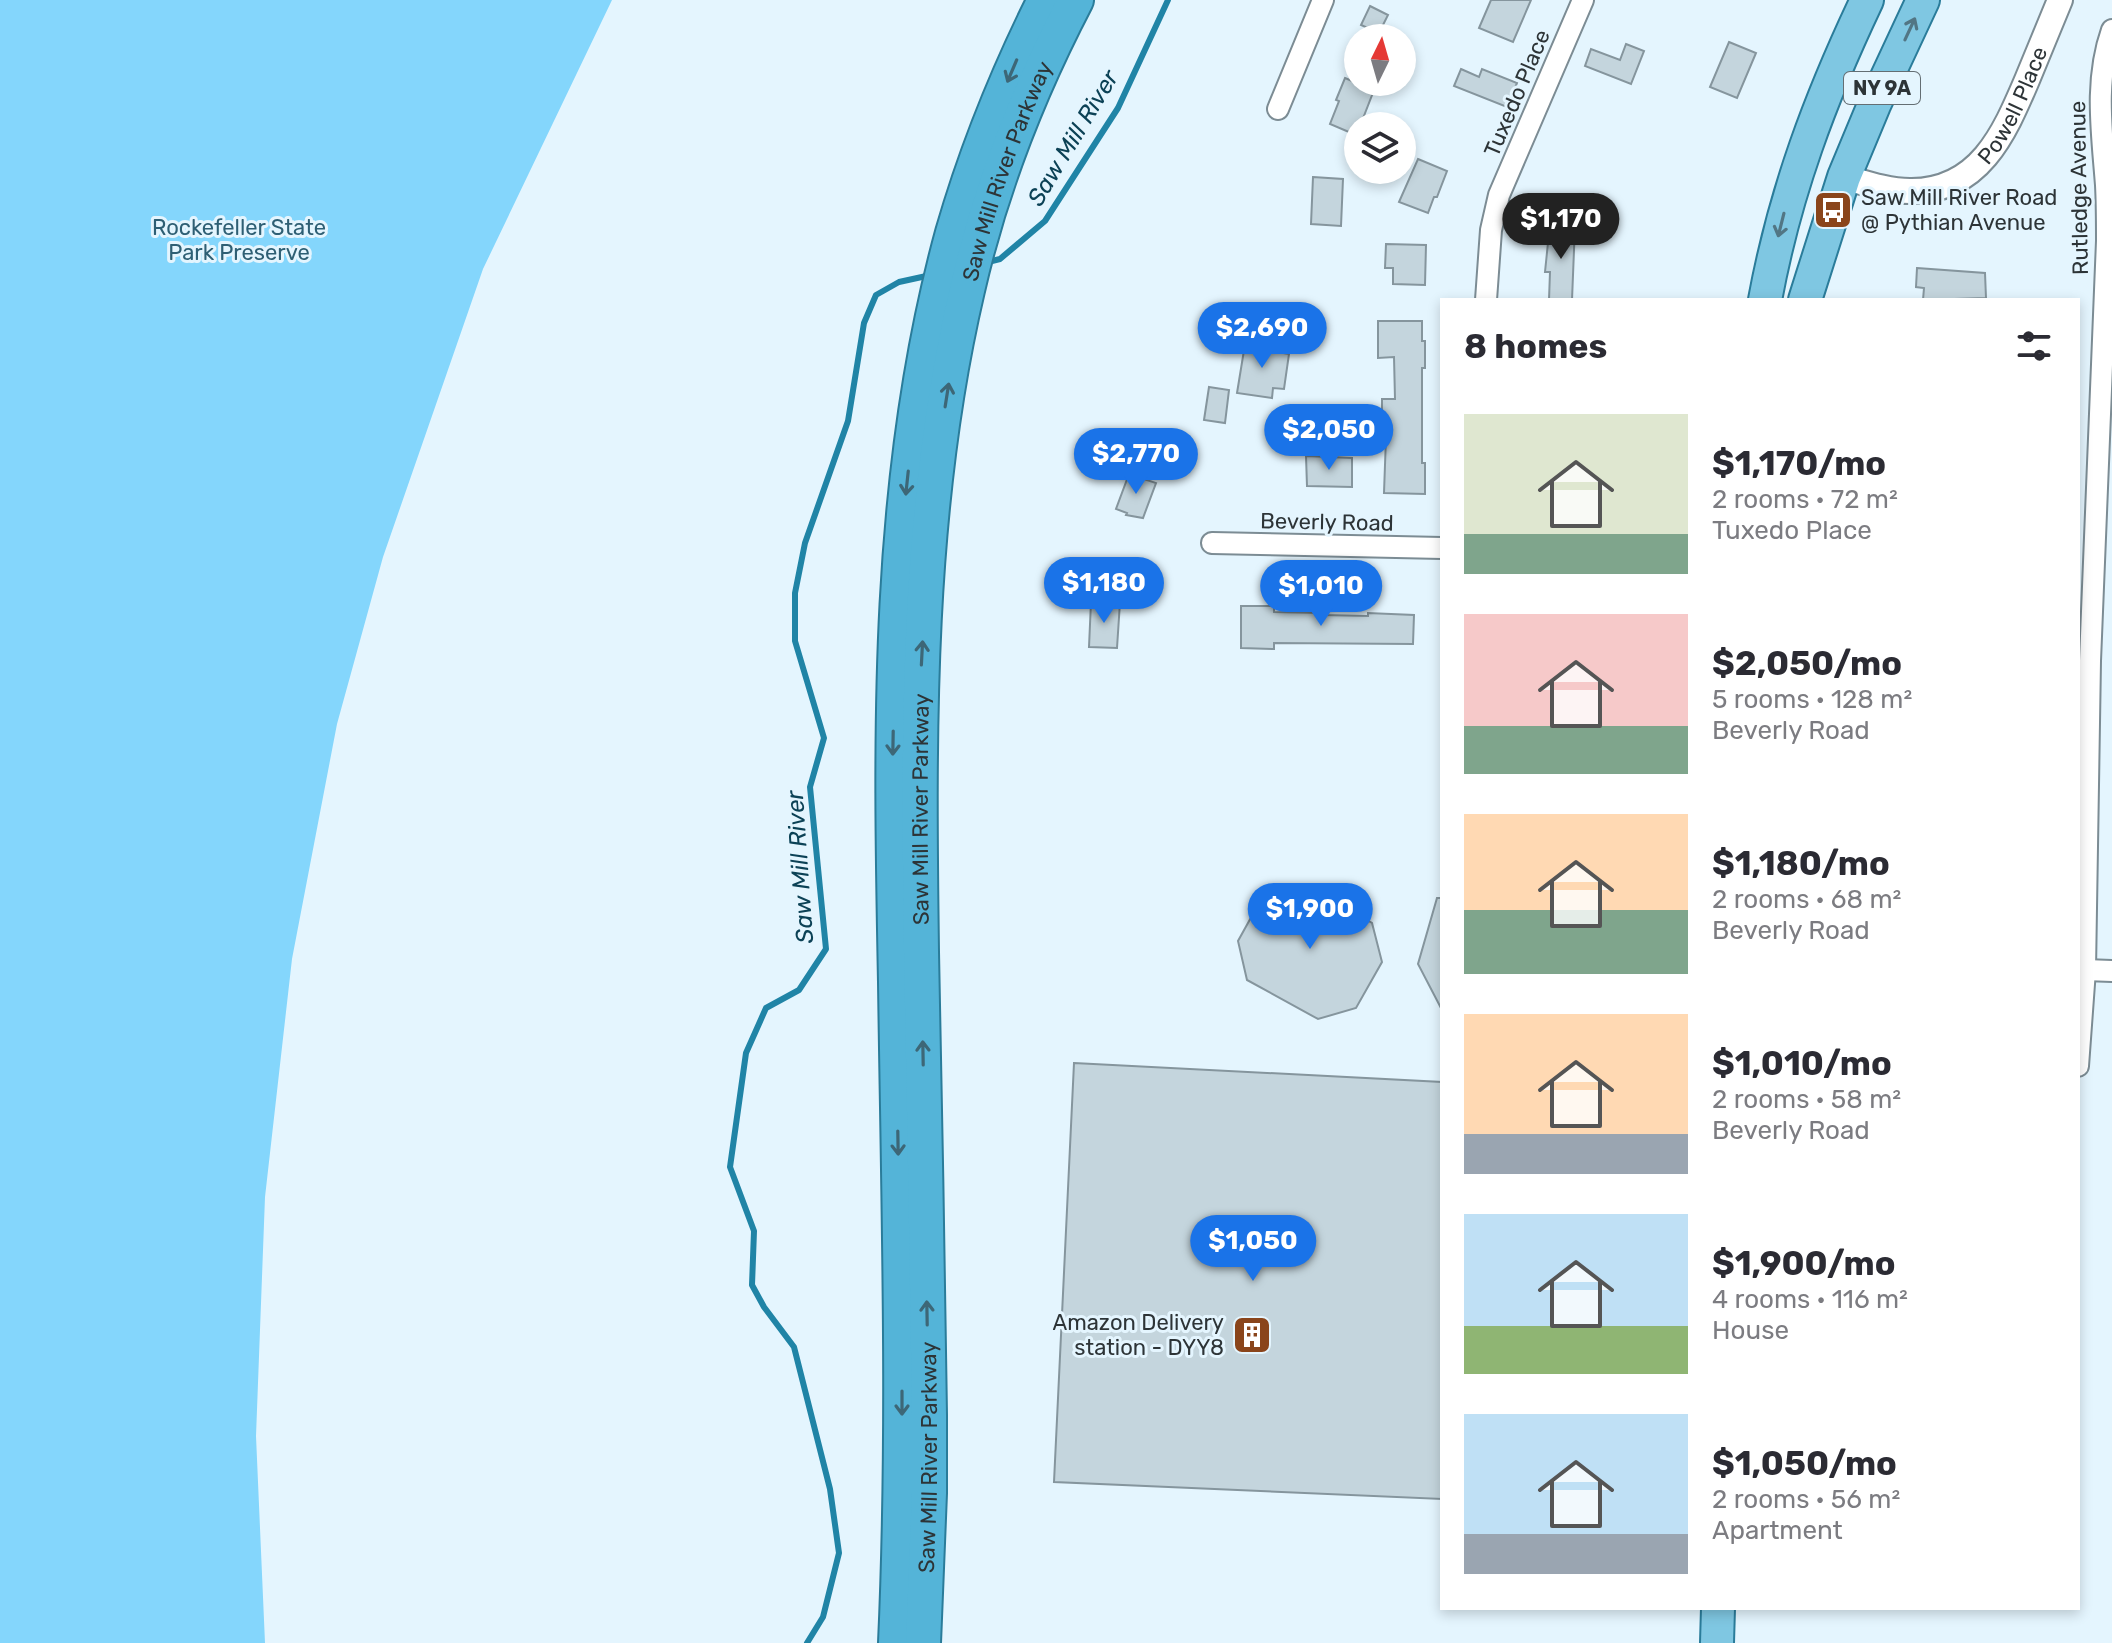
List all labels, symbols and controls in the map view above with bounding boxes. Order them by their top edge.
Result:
one-way arrow [1903,18,1918,42]
north arrow [1344,24,1416,96]
map controls [1344,24,1416,184]
street label: Tuxedo Place [1478,25,1556,161]
street label: Powell Place [1971,42,2053,170]
street label: Saw Mill River Parkway [956,57,1058,284]
one-way arrow [1004,58,1019,83]
water label: Saw Mill River [1022,64,1125,211]
road number: NY 9A [1844,72,1920,104]
street label: Rutledge Avenue [2064,101,2094,275]
button: layers [1344,112,1416,184]
place label: Saw Mill River Road @ Pythian Avenue [1861,184,2057,236]
bus stop icon: Saw Mill River Road @ Pythian Avenue [1812,189,1854,231]
pin: $1,170 [1496,193,1626,261]
text: $1,170 [1520,203,1602,234]
one-way arrow [1773,212,1788,238]
park label: Rockefeller State Park Preserve [152,214,326,266]
pin: $2,690 [1197,302,1327,370]
text: $2,690 [1216,312,1308,343]
icon: filters [2012,324,2056,368]
text: 8 homes [1464,326,1607,367]
one-way arrow [940,382,955,408]
pin: $2,050 [1264,404,1394,472]
text: $2,050 [1282,414,1376,445]
pin: $2,770 [1071,428,1201,496]
text: $2,770 [1092,438,1180,469]
text: $1,170/mo [1712,443,1886,484]
icon: home [1528,446,1624,542]
one-way arrow [900,469,915,496]
text: 2 rooms · 72 m² [1712,484,1898,515]
street label: Beverly Road [1260,507,1394,537]
text: Tuxedo Place [1712,515,1872,546]
pin: $1,180 [1039,557,1169,625]
pin: $1,010 [1256,560,1386,628]
text: $1,180 [1062,567,1146,598]
text: $1,010 [1278,570,1364,601]
one-way arrow [915,640,930,667]
text: $2,050/mo [1712,643,1902,684]
icon: home [1528,646,1624,742]
text: 5 rooms · 128 m² [1712,684,1912,715]
street label: Saw Mill River Parkway [906,693,935,925]
text: Beverly Road [1712,715,1870,746]
one-way arrow [886,729,901,756]
water label: Saw Mill River [781,789,819,944]
text: $1,180/mo [1712,843,1890,884]
icon: home [1528,846,1624,942]
pin: $1,900 [1245,883,1375,951]
text: 2 rooms · 68 m² [1712,884,1901,915]
text: $1,900 [1266,893,1354,924]
text: Beverly Road [1712,915,1870,946]
one-way arrow [915,1040,931,1067]
text: $1,010/mo [1712,1043,1892,1084]
icon: home [1528,1046,1624,1142]
text: 2 rooms · 58 m² [1712,1084,1901,1115]
text: Beverly Road [1712,1115,1870,1146]
one-way arrow [891,1129,906,1156]
pin: $1,050 [1188,1215,1318,1283]
text: $1,050 [1208,1225,1298,1256]
text: $1,900/mo [1712,1243,1896,1284]
icon: home [1528,1246,1624,1342]
text: 4 rooms · 116 m² [1712,1284,1908,1315]
one-way arrow [920,1300,935,1327]
place label: Amazon Delivery station - DYY8 [1052,1309,1224,1361]
building icon: Amazon Delivery station - DYY8 [1231,1314,1273,1356]
text: House [1712,1315,1789,1346]
street label: Saw Mill River Parkway [912,1341,943,1573]
one-way arrow [894,1389,910,1416]
text: $1,050/mo [1712,1443,1897,1484]
icon: home [1528,1446,1624,1542]
text: 2 rooms · 56 m² [1712,1484,1900,1515]
text: Apartment [1712,1515,1843,1546]

